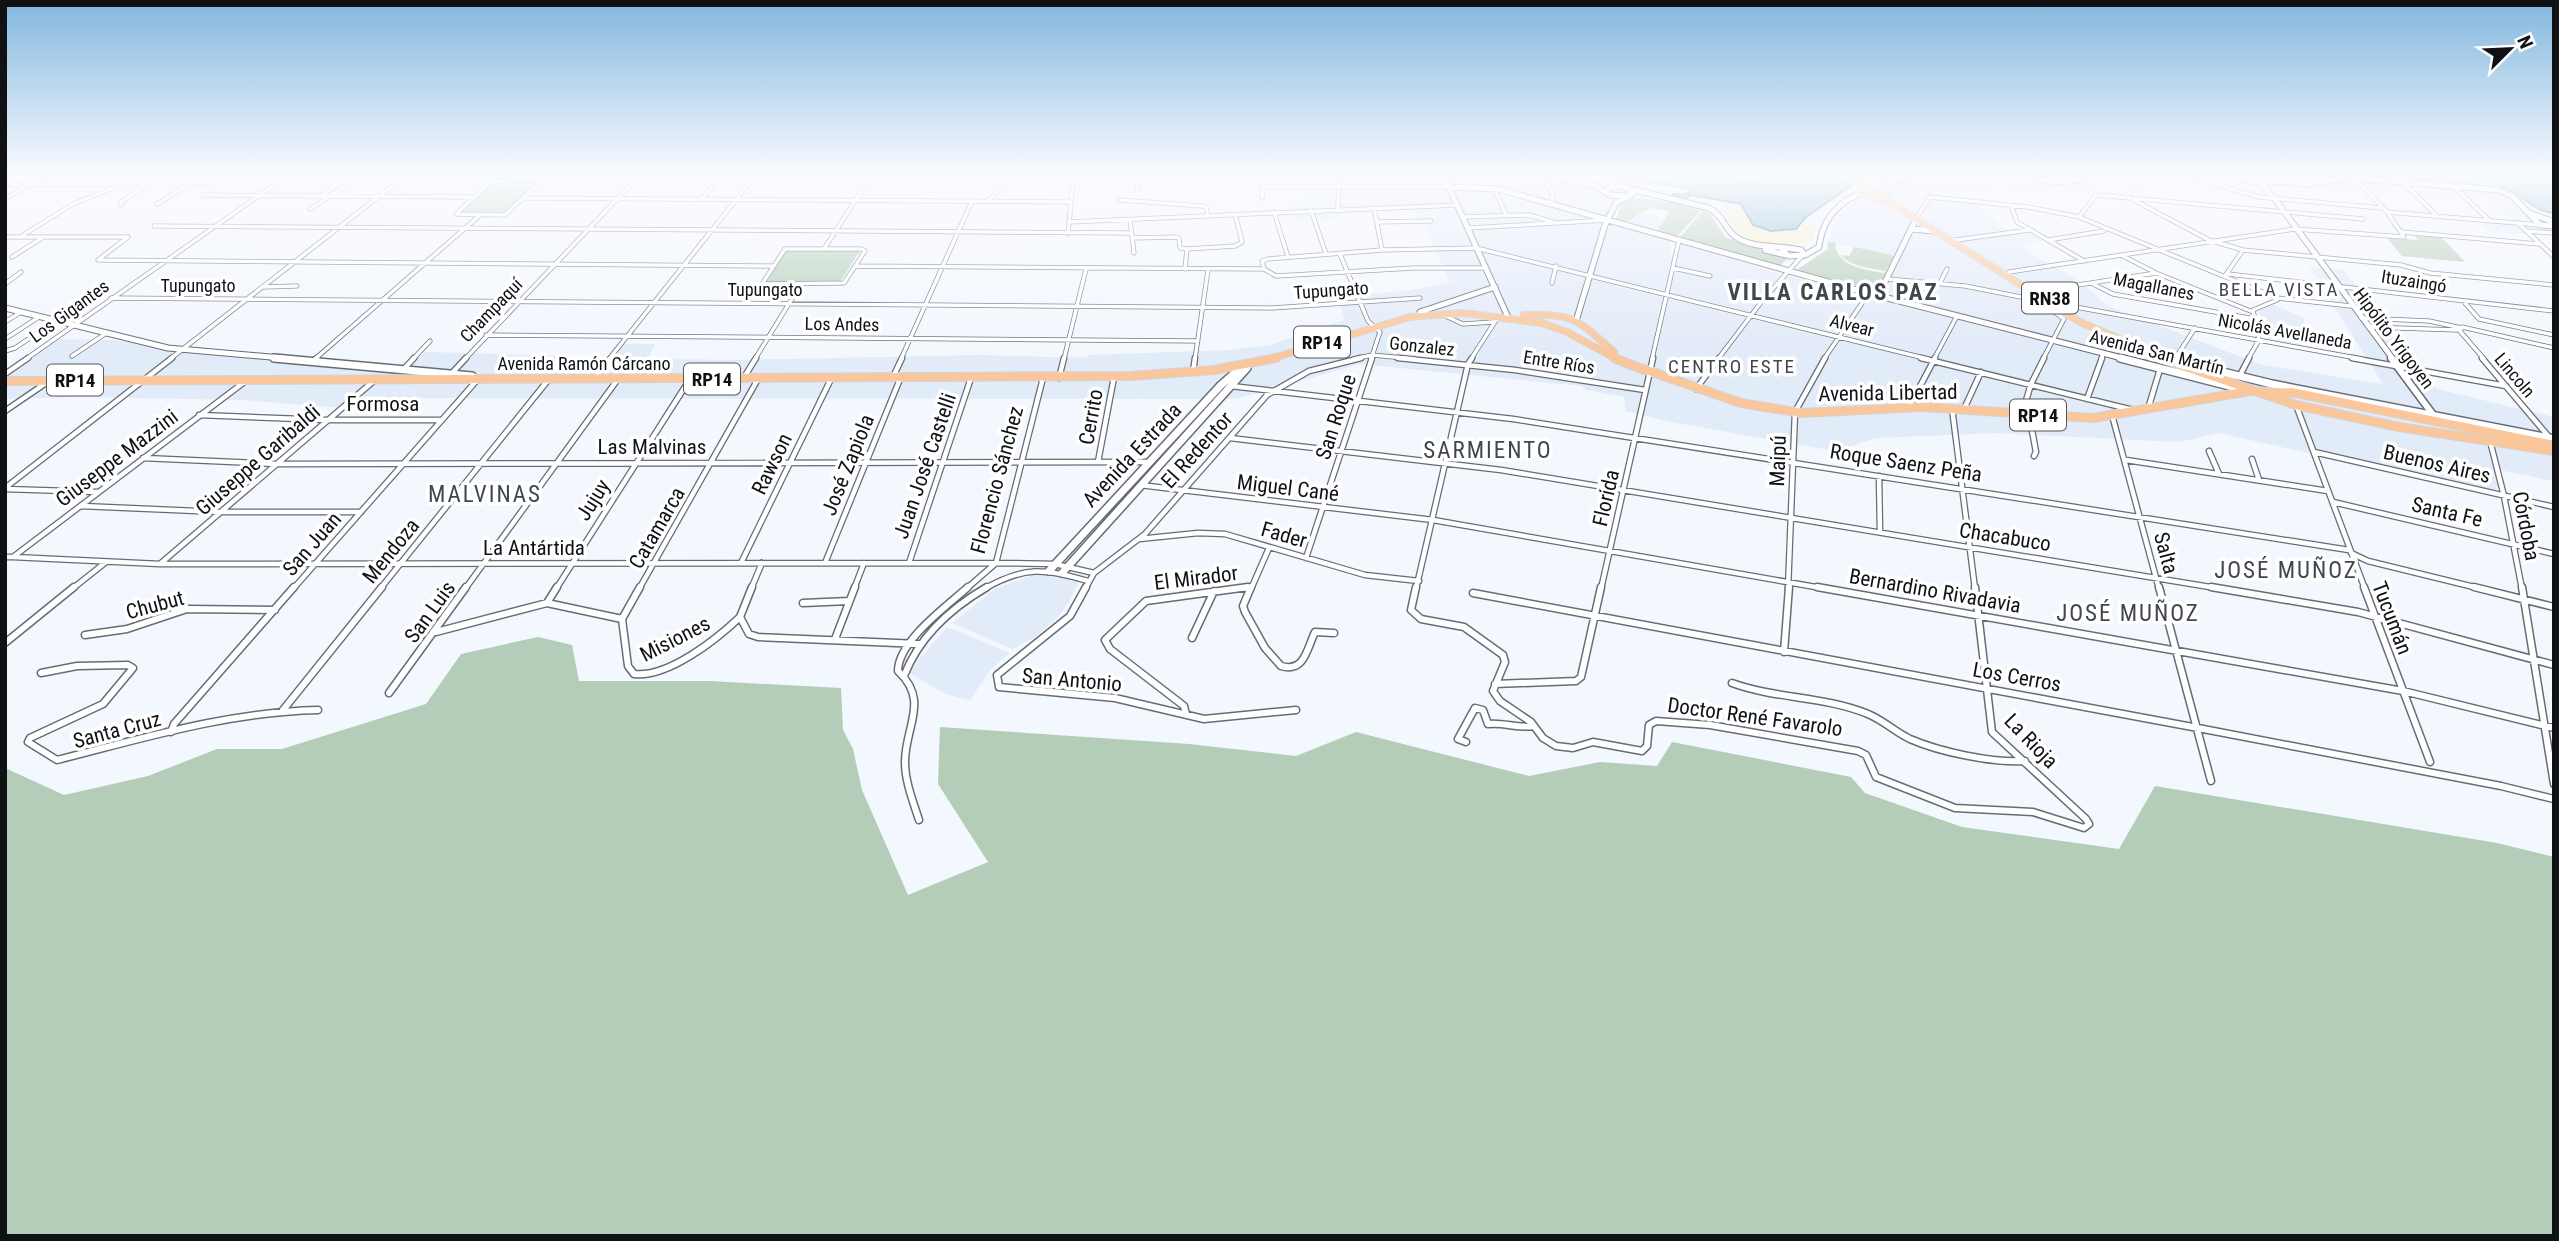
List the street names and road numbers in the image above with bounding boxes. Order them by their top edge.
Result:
street label: Ituzaingó [2380,265,2448,297]
street label: Magallanes [2112,268,2196,304]
street label: Champaquí [455,273,527,346]
street label: Los Gigantes [25,275,113,347]
street label: Tupungato [160,275,236,296]
street label: Tupungato [1293,277,1369,303]
street label: Tupungato [727,279,803,300]
road number: RN38 [2022,282,2078,314]
street label: Hipólito Yrigoyen [2349,283,2439,393]
street label: Alvear [1828,309,1877,341]
street label: Nicolás Avellaneda [2217,309,2353,353]
street label: Los Andes [805,313,879,335]
street label: Avenida San Martín [2088,325,2226,379]
road number: RP14 [1294,326,1350,358]
street label: Gonzalez [1388,332,1456,360]
street label: Entre Ríos [1522,346,1596,378]
street label: Lincoln [2490,348,2540,402]
street label: Avenida Ramón Cárcano [498,353,670,374]
road number: RP14 [47,364,103,396]
road number: RP14 [684,364,740,394]
street label: San Roque [1311,371,1361,463]
street label: Avenida Libertad [1818,380,1958,406]
street label: Cerrito [1074,387,1108,447]
street label: Juan José Castelli [889,390,961,542]
street label: Formosa [347,392,419,416]
street label: Avenida Estrada [1078,398,1186,512]
street label: Giuseppe Garibaldi [191,400,325,520]
road number: RP14 [2010,400,2066,430]
street label: Giuseppe Mazzini [51,404,183,512]
street label: Florencio Sánchez [966,404,1028,556]
street label: El Redentor [1156,407,1238,493]
street label: José Zapiola [817,411,879,519]
street label: Rawson [747,429,797,499]
street label: Las Malvinas [598,435,706,459]
street label: Maipú [1765,435,1791,487]
street label: Roque Saenz Peña [1828,439,1984,487]
street label: Buenos Aires [2381,440,2493,488]
street label: Florida [1588,467,1624,529]
street label: Miguel Cané [1236,470,1341,506]
street label: Jujuy [571,475,615,525]
street label: Catamarca [624,483,690,573]
street label: Córdoba [2508,489,2544,563]
street label: Santa Fe [2409,492,2485,532]
street label: San Juan [278,507,346,581]
street label: Mendoza [358,514,424,588]
street label: Fader [1258,517,1310,553]
street label: Chacabuco [1957,518,2053,556]
street label: Salta [2149,530,2183,576]
street label: La Antártida [483,536,585,560]
street label: El Mirador [1153,561,1239,595]
street label: Bernardino Rivadavia [1847,564,2023,618]
street label: San Luis [400,577,460,647]
street label: Tucumán [2367,578,2417,658]
street label: Chubut [123,586,187,624]
street label: Misiones [636,611,714,667]
street label: Los Cerros [1971,657,2063,697]
street label: San Antonio [1021,664,1123,696]
street label: Doctor René Favarolo [1666,693,1844,741]
street label: Santa Cruz [70,707,164,753]
street label: La Rioja [1999,709,2063,773]

